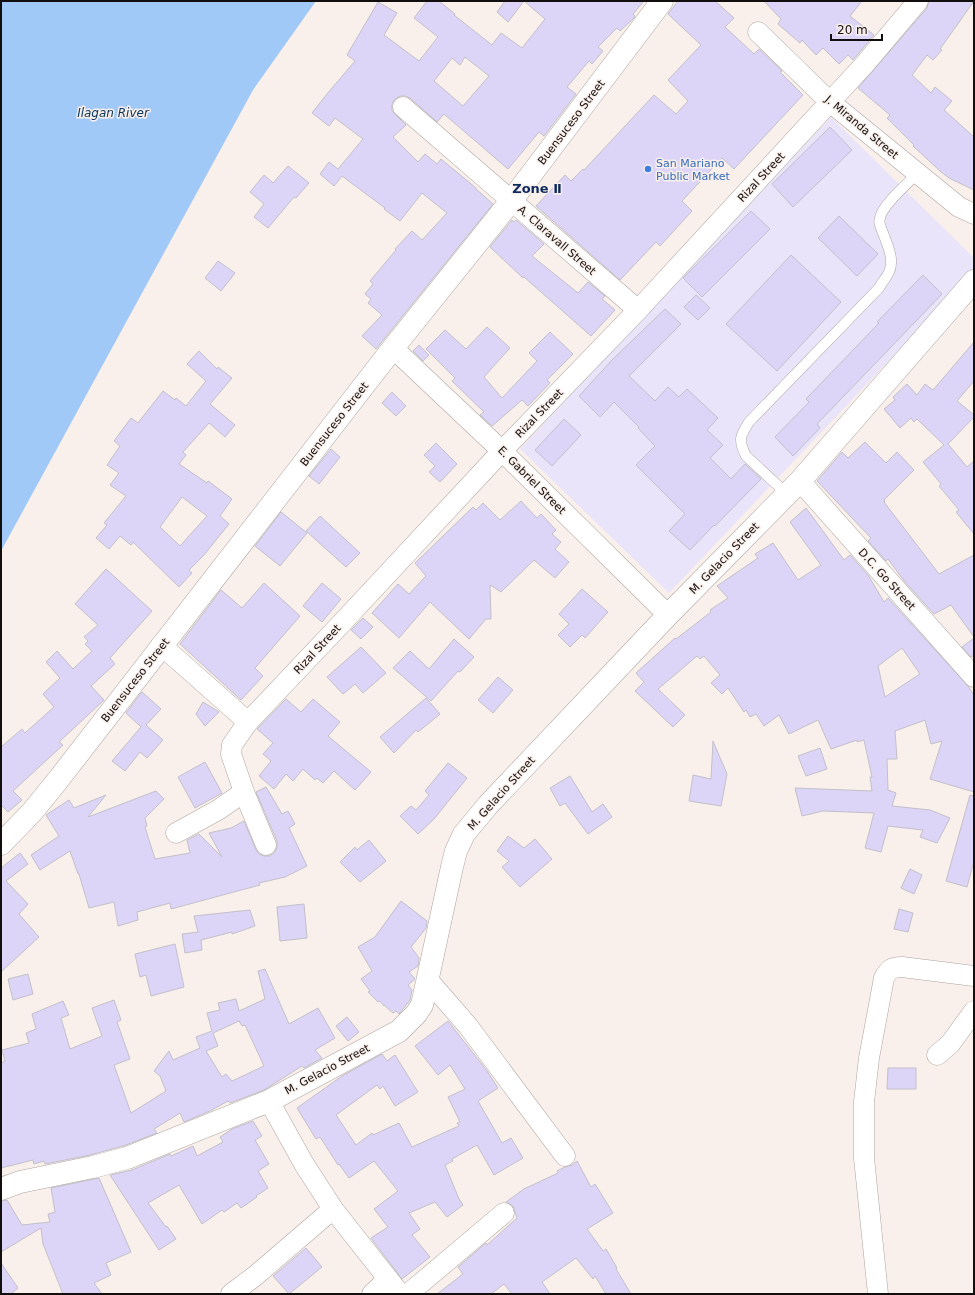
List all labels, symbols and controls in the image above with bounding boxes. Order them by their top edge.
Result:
scale bar [831,16,882,42]
text: 20 m [837,23,868,37]
street label: Buensuceso Street [535,77,608,167]
street label: J. Miranda Street [822,92,901,162]
water label: Ilagan River [77,106,150,120]
street label: Rizal Street [735,149,788,205]
place label: San Mariano Public Market [656,157,731,183]
marker: San Mariano Public Market [643,164,653,174]
district label: Zone Ⅱ [512,181,562,196]
street label: A. Claravall Street [515,203,599,278]
street label: Buensuceso Street [298,379,372,469]
street label: Rizal Street [513,386,566,441]
street label: E. Gabriel Street [495,444,569,517]
street label: M. Gelacio Street [687,519,762,597]
street label: D.C. Go Street [855,546,918,613]
street label: Rizal Street [291,621,344,677]
street label: Buensuceso Street [99,635,173,725]
street label: M. Gelacio Street [465,753,538,833]
street label: M. Gelacio Street [283,1041,373,1097]

